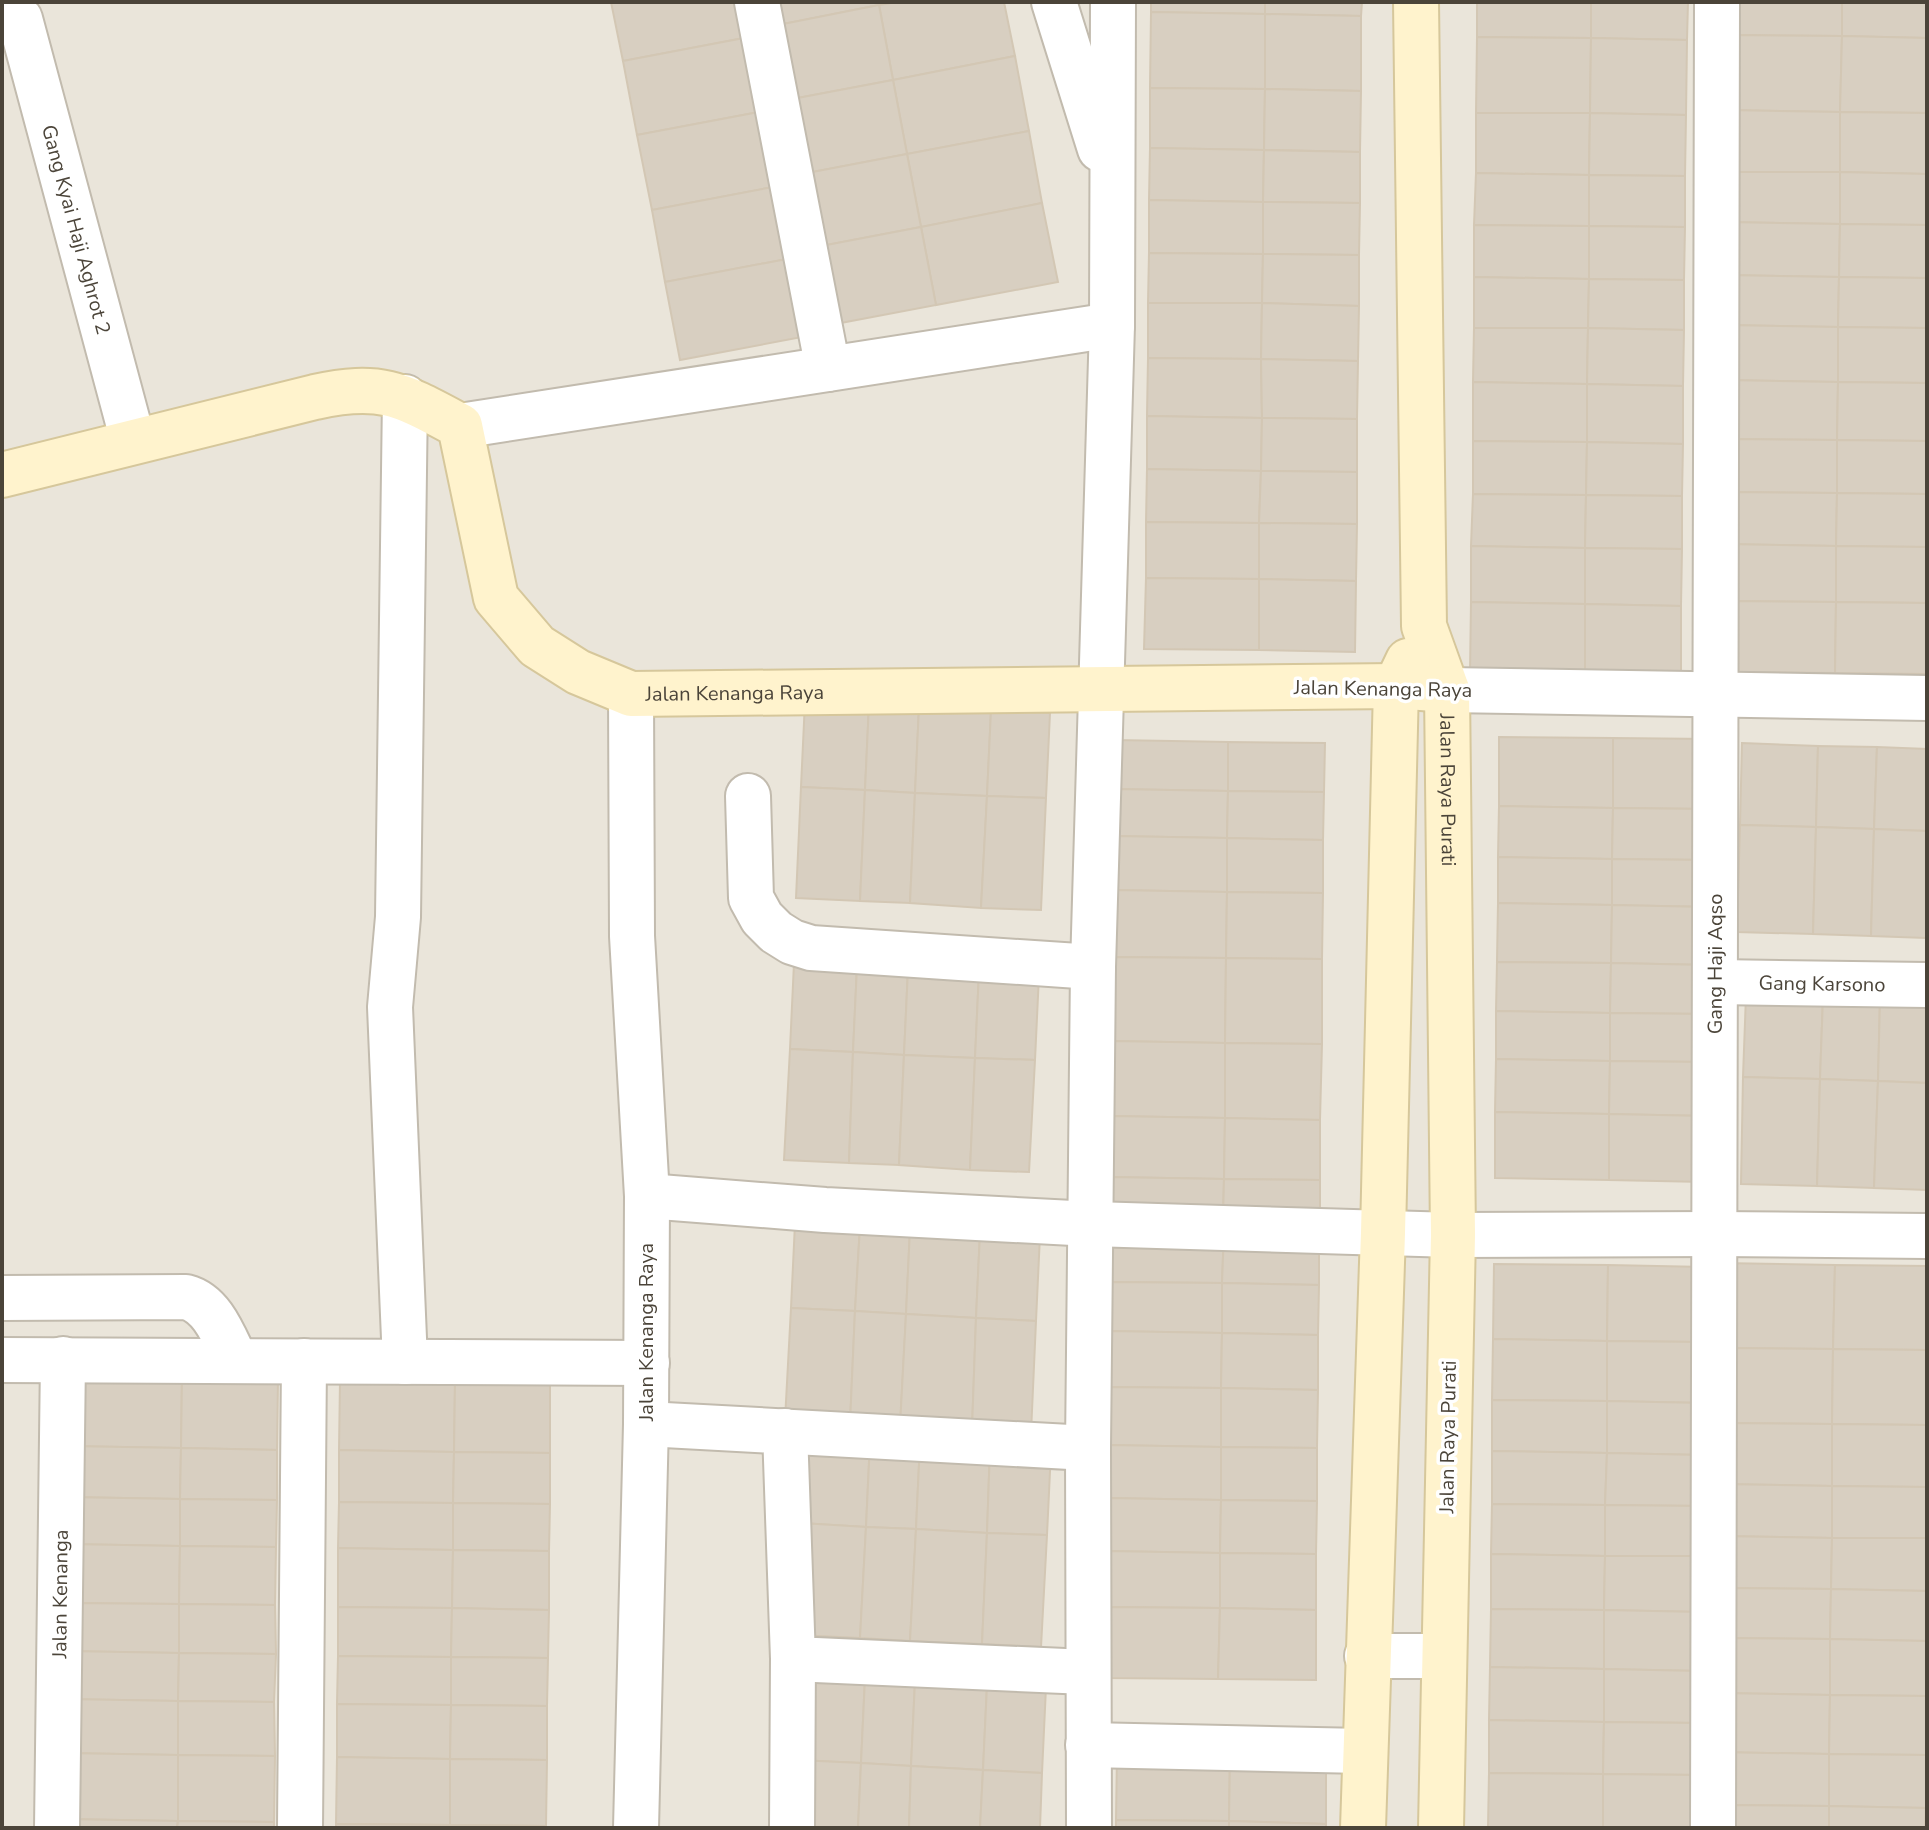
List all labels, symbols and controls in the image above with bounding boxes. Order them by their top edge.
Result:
street label: Gang Kyai Haji Aghrot 2 [35,122,117,337]
street label: Jalan Kenanga Raya [1293,674,1472,704]
street label: Jalan Kenanga Raya [644,678,824,707]
street label: Jalan Raya Purati [1434,712,1462,867]
street label: Gang Haji Aqso [1701,894,1729,1034]
street label: Gang Karsono [1758,969,1886,998]
street label: Jalan Kenanga Raya [633,1243,660,1422]
street label: Jalan Raya Purati [1433,1360,1463,1515]
street label: Jalan Kenanga [46,1529,74,1660]

